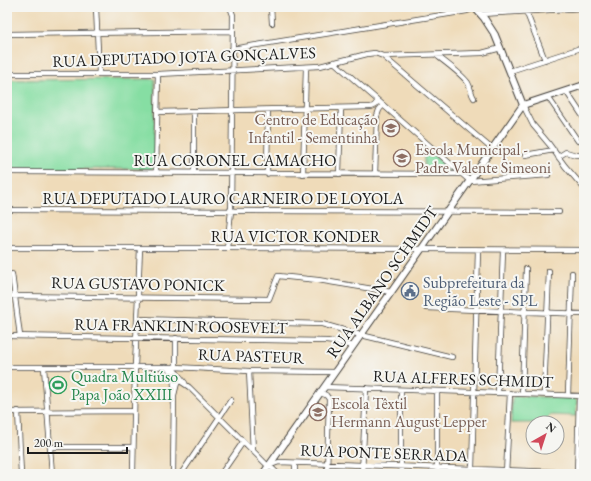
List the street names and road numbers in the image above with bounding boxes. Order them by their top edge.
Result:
street label: RUA DEPUTADO JOTA GONÇALVES [52,42,316,72]
street label: RUA CORONEL CAMACHO [134,150,336,171]
street label: RUA DEPUTADO LAURO CARNEIRO DE LOYOLA [42,188,404,209]
street label: RUA ALBANO SCHMIDT [322,202,443,362]
street label: RUA VICTOR KONDER [211,226,382,247]
street label: RUA GUSTAVO PONICK [51,272,226,296]
street label: RUA FRANKLIN ROOSEVELT [74,314,288,338]
street label: RUA PASTEUR [197,344,305,368]
street label: RUA ALFERES SCHMIDT [373,365,554,393]
street label: RUA PONTE SERRADA [300,440,469,466]

